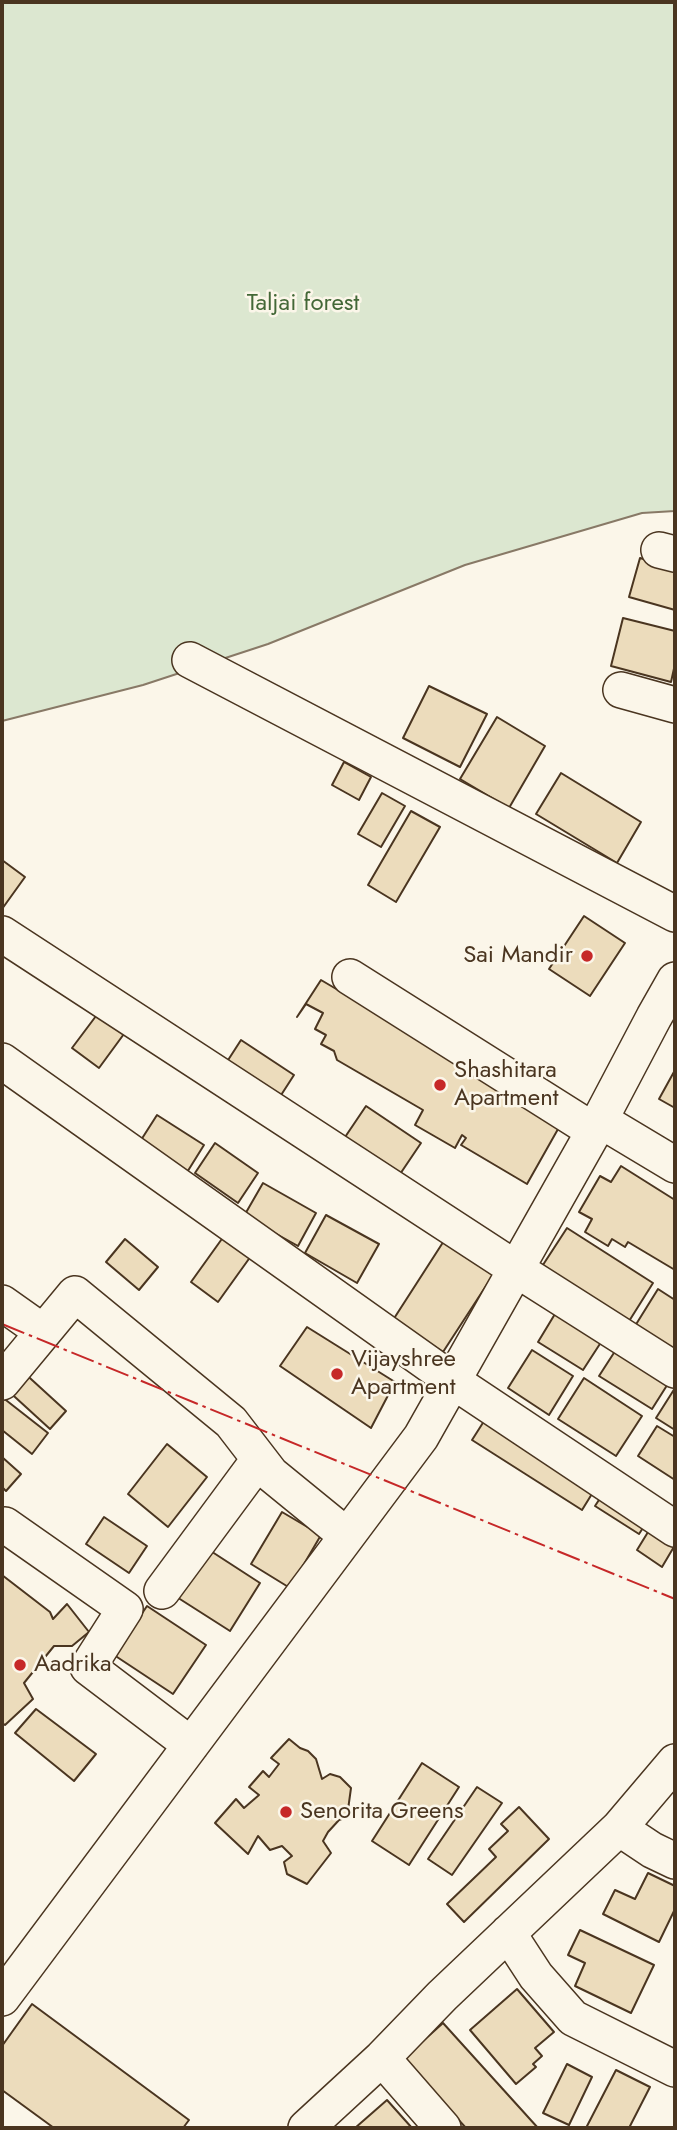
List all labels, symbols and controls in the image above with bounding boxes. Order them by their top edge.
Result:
park label: Taljai forest [247,290,359,318]
place label: Sai Mandir [463,942,573,970]
marker: Sai Mandir [579,948,595,964]
place label: Shashitara Apartment [454,1057,558,1113]
marker: Shashitara Apartment [432,1077,448,1093]
place label: Vijayshree Apartment [351,1346,456,1402]
marker: Vijayshree Apartment [329,1366,345,1382]
place label: Aadrika [34,1651,112,1679]
marker: Aadrika [12,1657,28,1673]
place label: Senorita Greens [300,1798,464,1826]
marker: Senorita Greens [278,1804,294,1820]

